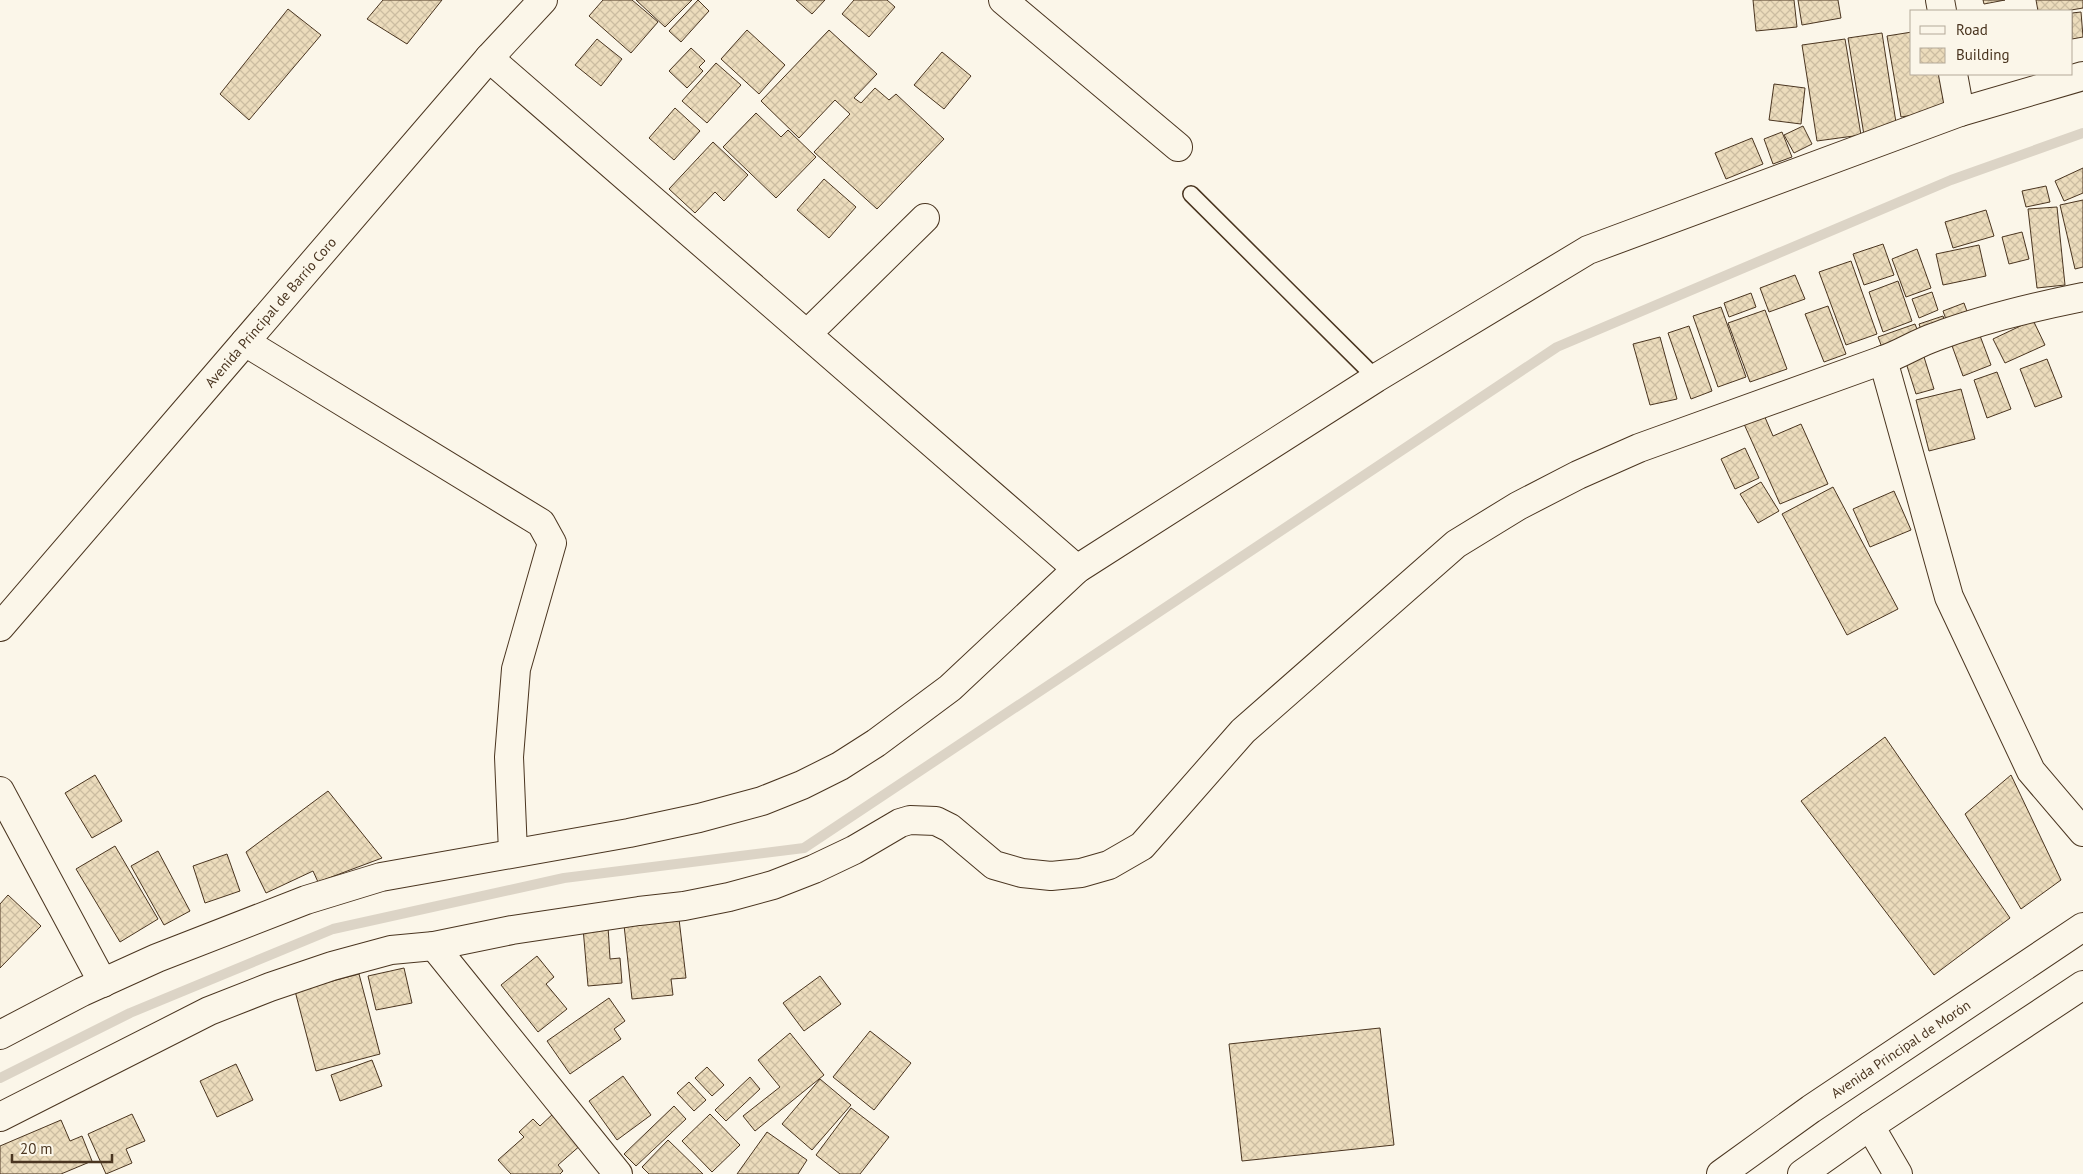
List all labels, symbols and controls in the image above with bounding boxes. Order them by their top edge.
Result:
legend [1910,10,2073,75]
text: Road [1956,20,1988,39]
text: Building [1956,45,2010,64]
street label: Avenida Principal de Barrio Coro [201,233,340,391]
street label: Avenida Principal de Morón [1828,996,1974,1102]
scale bar [12,1132,112,1164]
text: 20 m [20,1139,53,1158]

